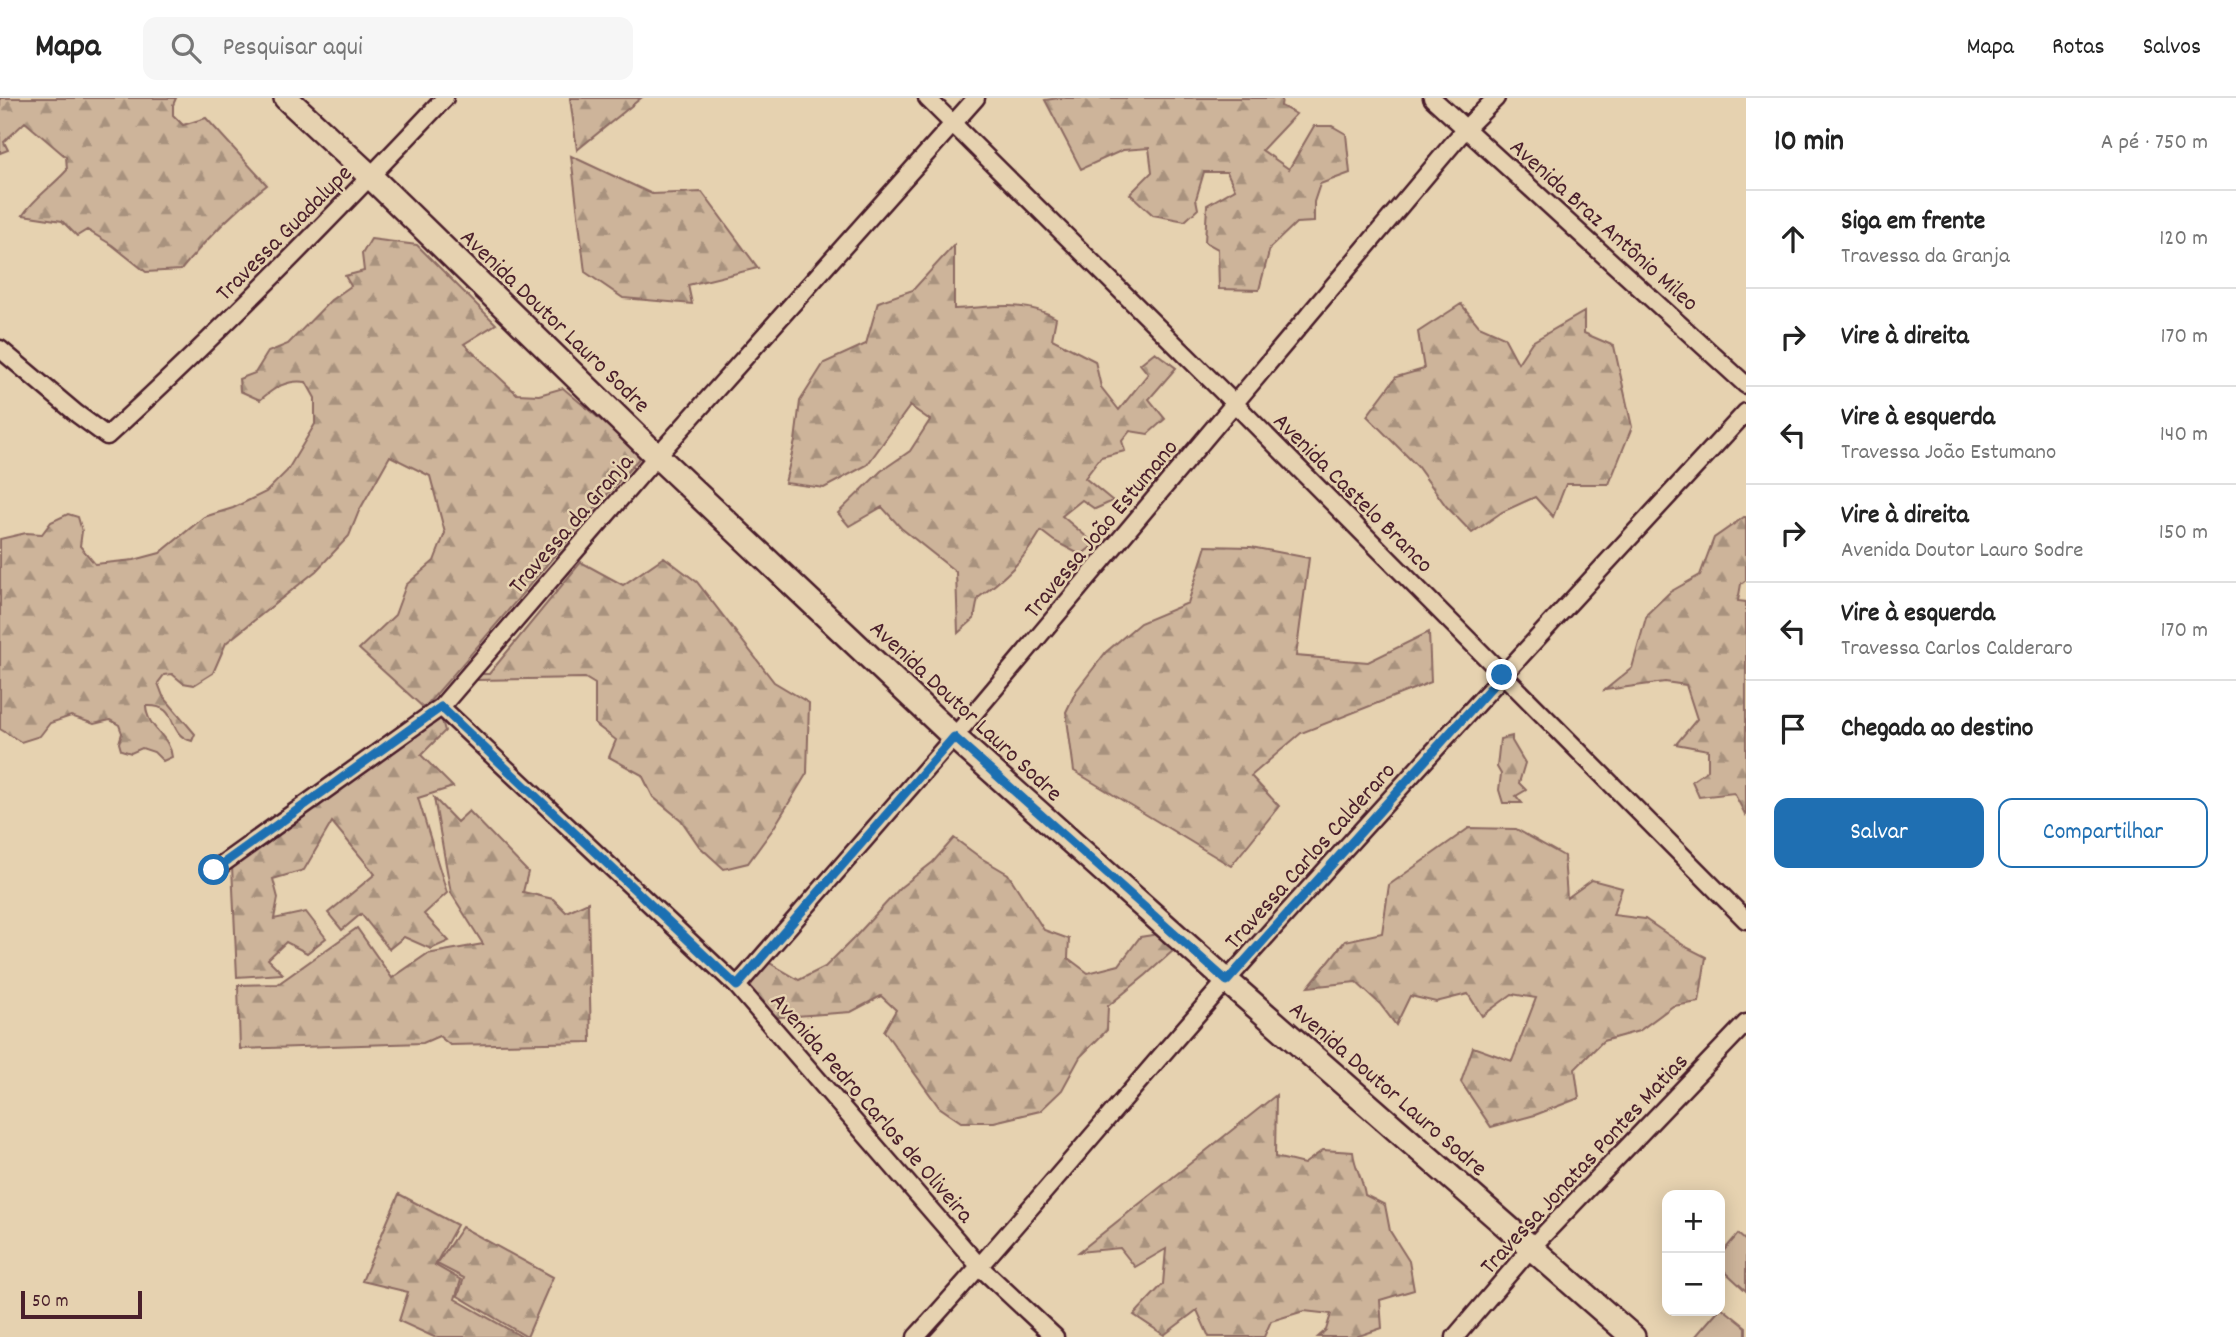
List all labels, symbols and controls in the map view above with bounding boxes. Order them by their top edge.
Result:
search box [143,17,633,80]
text: Mapa [35,25,101,72]
icon: search [167,29,205,67]
text: Pesquisar aqui [223,30,363,67]
text: Mapa [1966,31,2014,65]
text: Rotas [2052,31,2105,65]
text: Salvos [2143,31,2201,65]
text: 10 min [1774,122,1844,165]
text: A pé · 750 m [2101,127,2208,160]
street label: Avenida Braz Antônio Mileo [1501,132,1705,321]
street label: Travessa Guadalupe [209,158,361,310]
text: Siga em frente [1841,204,1985,241]
icon: ahead [1774,220,1812,258]
street label: Avenida Doutor Lauro Sodre [451,222,657,422]
text: 120 m [2159,223,2208,256]
text: Travessa da Granja [1841,241,2010,274]
icon: right [1774,318,1812,356]
text: Vire à direita [1841,319,1969,356]
text: 170 m [2161,321,2208,354]
text: Vire à esquerda [1841,400,1995,437]
street label: Avenida Castelo Branco [1264,406,1440,582]
icon: left [1774,416,1812,454]
text: 140 m [2160,419,2208,452]
street label: Travessa João Estumano [1017,433,1187,627]
text: Travessa João Estumano [1841,437,2056,470]
street label: Travessa da Granja [502,447,643,603]
text: Vire à direita [1841,498,1969,535]
icon: right [1774,514,1812,552]
text: 150 m [2159,517,2208,550]
text: Avenida Doutor Lauro Sodre [1841,535,2083,568]
text: Vire à esquerda [1841,596,1995,633]
icon: left [1774,612,1812,650]
street label: Avenida Doutor Lauro Sodre [861,613,1069,811]
text: 170 m [2161,615,2208,648]
text: Travessa Carlos Calderaro [1841,633,2073,666]
route end [1486,659,1517,690]
icon: arrive [1774,710,1812,748]
text: Chegada ao destino [1841,711,2033,748]
street label: Travessa Carlos Calderaro [1218,756,1405,958]
button: Salvar [1774,798,1984,868]
button: Compartilhar [1998,798,2208,868]
route start [198,854,229,885]
street label: Avenida Pedro Carlos de Oliveira [761,986,981,1232]
street label: Avenida Doutor Lauro Sodre [1280,994,1494,1186]
street label: Travessa Jonatas Pontes Matias [1473,1047,1697,1284]
map controls [1662,1190,1725,1316]
button: + [1662,1190,1725,1253]
button: − [1662,1253,1725,1316]
scale bar [21,1288,142,1320]
text: 50 m [32,1289,69,1316]

